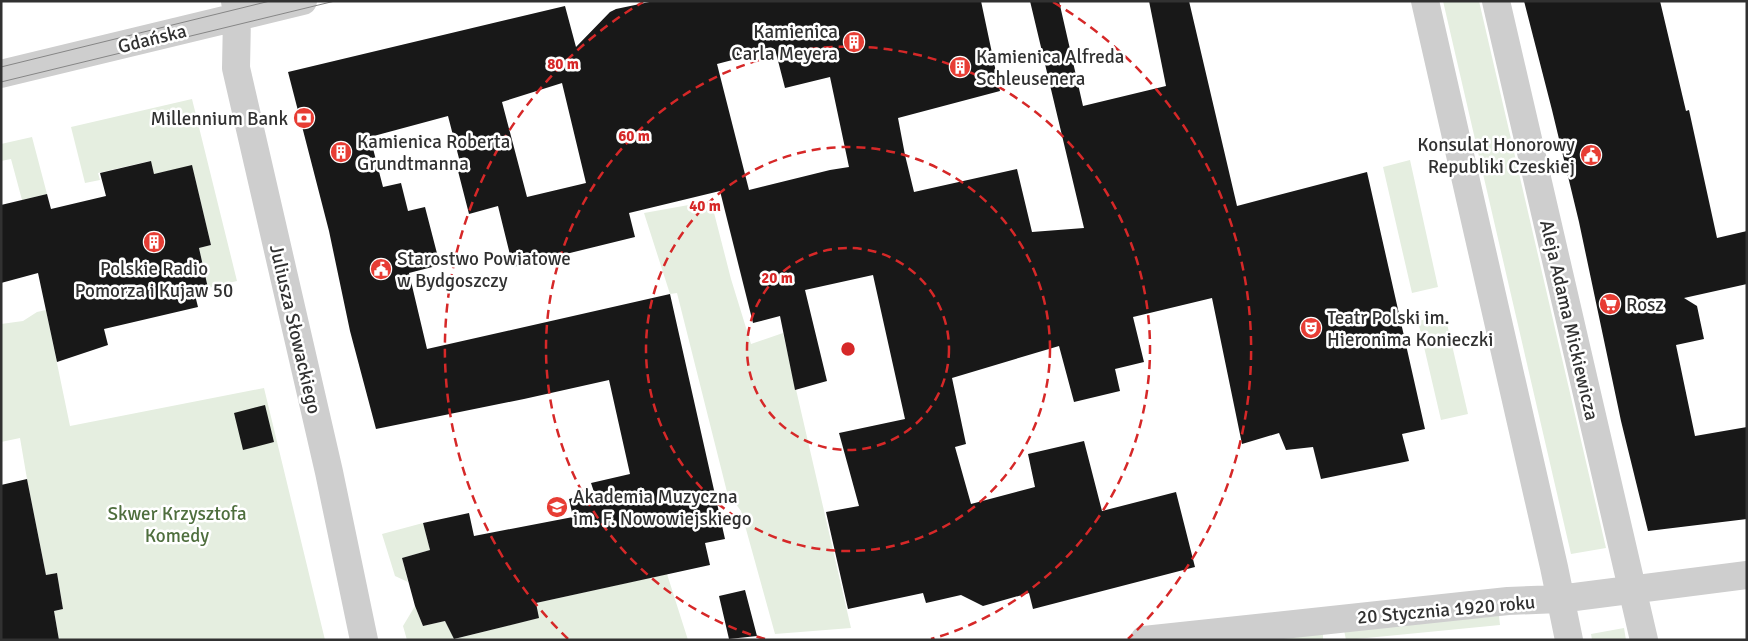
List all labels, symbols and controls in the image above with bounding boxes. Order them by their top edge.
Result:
street label: Gdańska [115,19,189,59]
place label: Kamienica Carla Meyera [731,20,838,66]
building icon: Kamienica Carla Meyera [842,30,866,54]
place label: Kamienica Alfreda Schleusenera [976,45,1124,91]
text: 80 m [547,55,579,73]
building icon: Kamienica Alfreda Schleusenera [948,55,972,79]
bank icon: Millennium Bank [292,106,316,130]
place label: Millennium Bank [151,107,288,131]
text: 60 m [618,127,650,145]
place label: Kamienica Roberta Grundtmanna [357,130,510,176]
place label: Konsulat Honorowy Republiki Czeskiej [1417,133,1575,179]
building icon: Kamienica Roberta Grundtmanna [329,140,353,164]
public building icon: Konsulat Honorowy Republiki Czeskiej [1579,143,1603,167]
text: 40 m [689,197,721,215]
street label: Aleja Adama Mickiewicza [1534,218,1604,423]
building icon: Polskie Radio Pomorza i Kujaw 50 [142,230,166,254]
street label: Juliusza Słowackiego [264,242,326,416]
place label: Starostwo Powiatowe w Bydgoszczy [397,247,571,293]
place label: Polskie Radio Pomorza i Kujaw 50 [75,257,233,303]
public building icon: Starostwo Powiatowe w Bydgoszczy [369,257,393,281]
text: 20 m [761,269,793,287]
supermarket icon: Rosz [1598,292,1622,316]
place label: Rosz [1626,293,1664,317]
place label: Teatr Polski im. Hieronima Konieczki [1327,306,1493,352]
theatre icon: Teatr Polski im. Hieronima Konieczki [1299,316,1323,340]
centre of rings [839,340,857,358]
place label: Akademia Muzyczna im. F. Nowowiejskiego [573,485,752,531]
school or university icon: Akademia Muzyczna im. F. Nowowiejskiego [545,495,569,519]
park label: Skwer Krzysztofa Komedy [107,502,247,548]
street label: 20 Stycznia 1920 roku [1356,590,1536,630]

